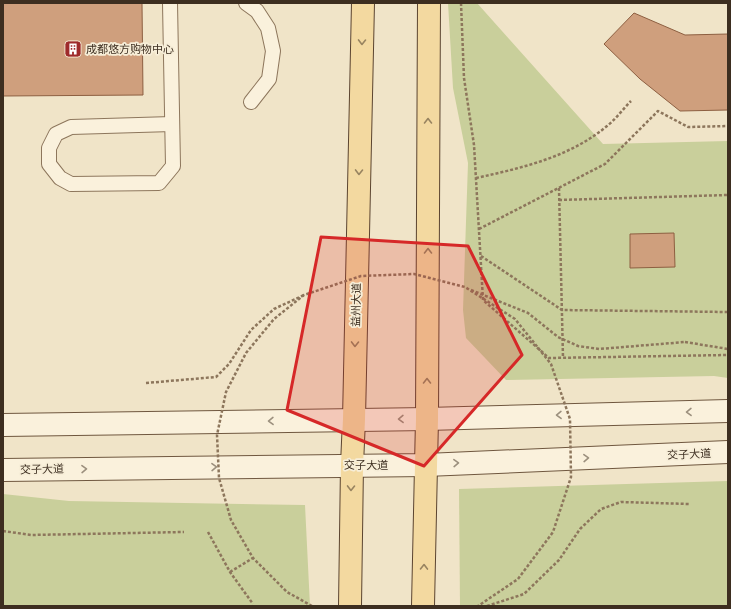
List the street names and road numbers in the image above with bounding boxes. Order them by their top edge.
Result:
street label: 益州大道 [349,283,363,327]
street label: 交子大道 [667,446,711,462]
street label: 交子大道 [344,458,388,472]
street label: 交子大道 [20,462,64,476]

